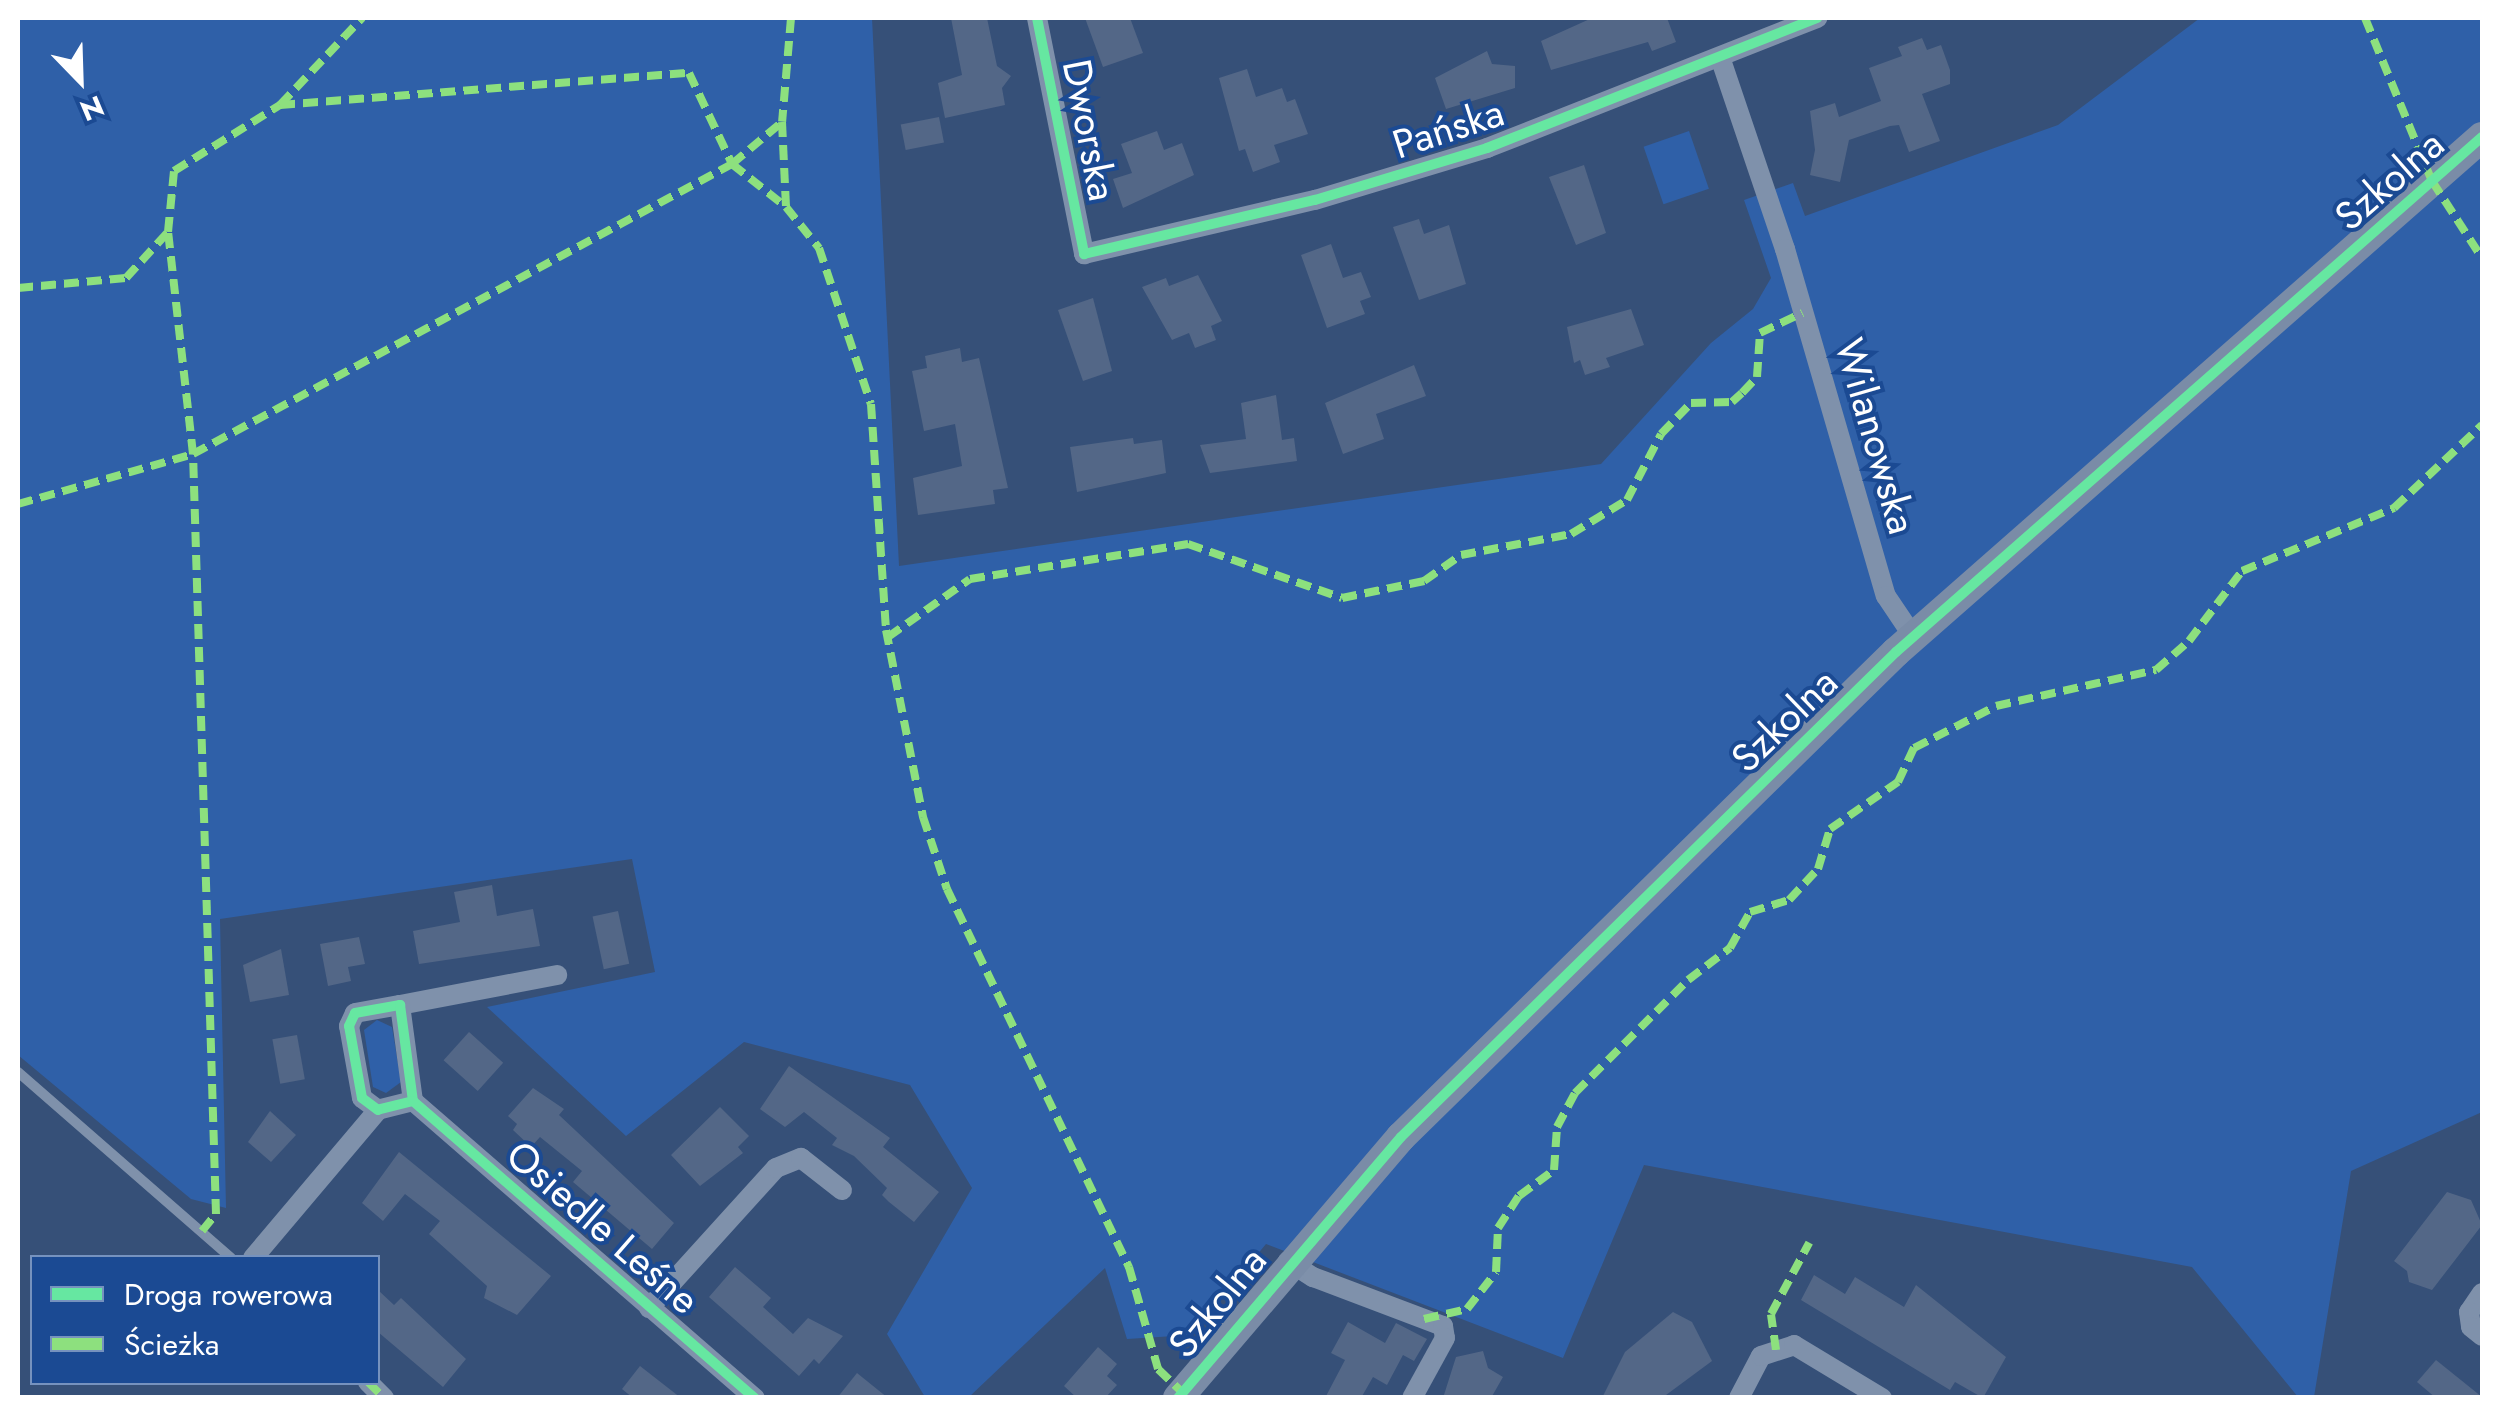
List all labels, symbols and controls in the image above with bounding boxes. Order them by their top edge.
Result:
north arrow [30,30,130,130]
street label: Dworska [1053,55,1127,205]
text: N [74,85,110,131]
street label: Pańska [1386,88,1510,168]
street label: Szkolna [2325,120,2453,240]
street label: Wilanowska [1825,333,1927,539]
street label: Szkolna [1721,658,1847,782]
street label: Osiedle Leśne [497,1130,709,1324]
street label: Szkolna [1158,1237,1276,1367]
legend [30,1255,380,1385]
text: Droga rowerowa [124,1273,333,1316]
text: Ścieżka [124,1323,219,1366]

